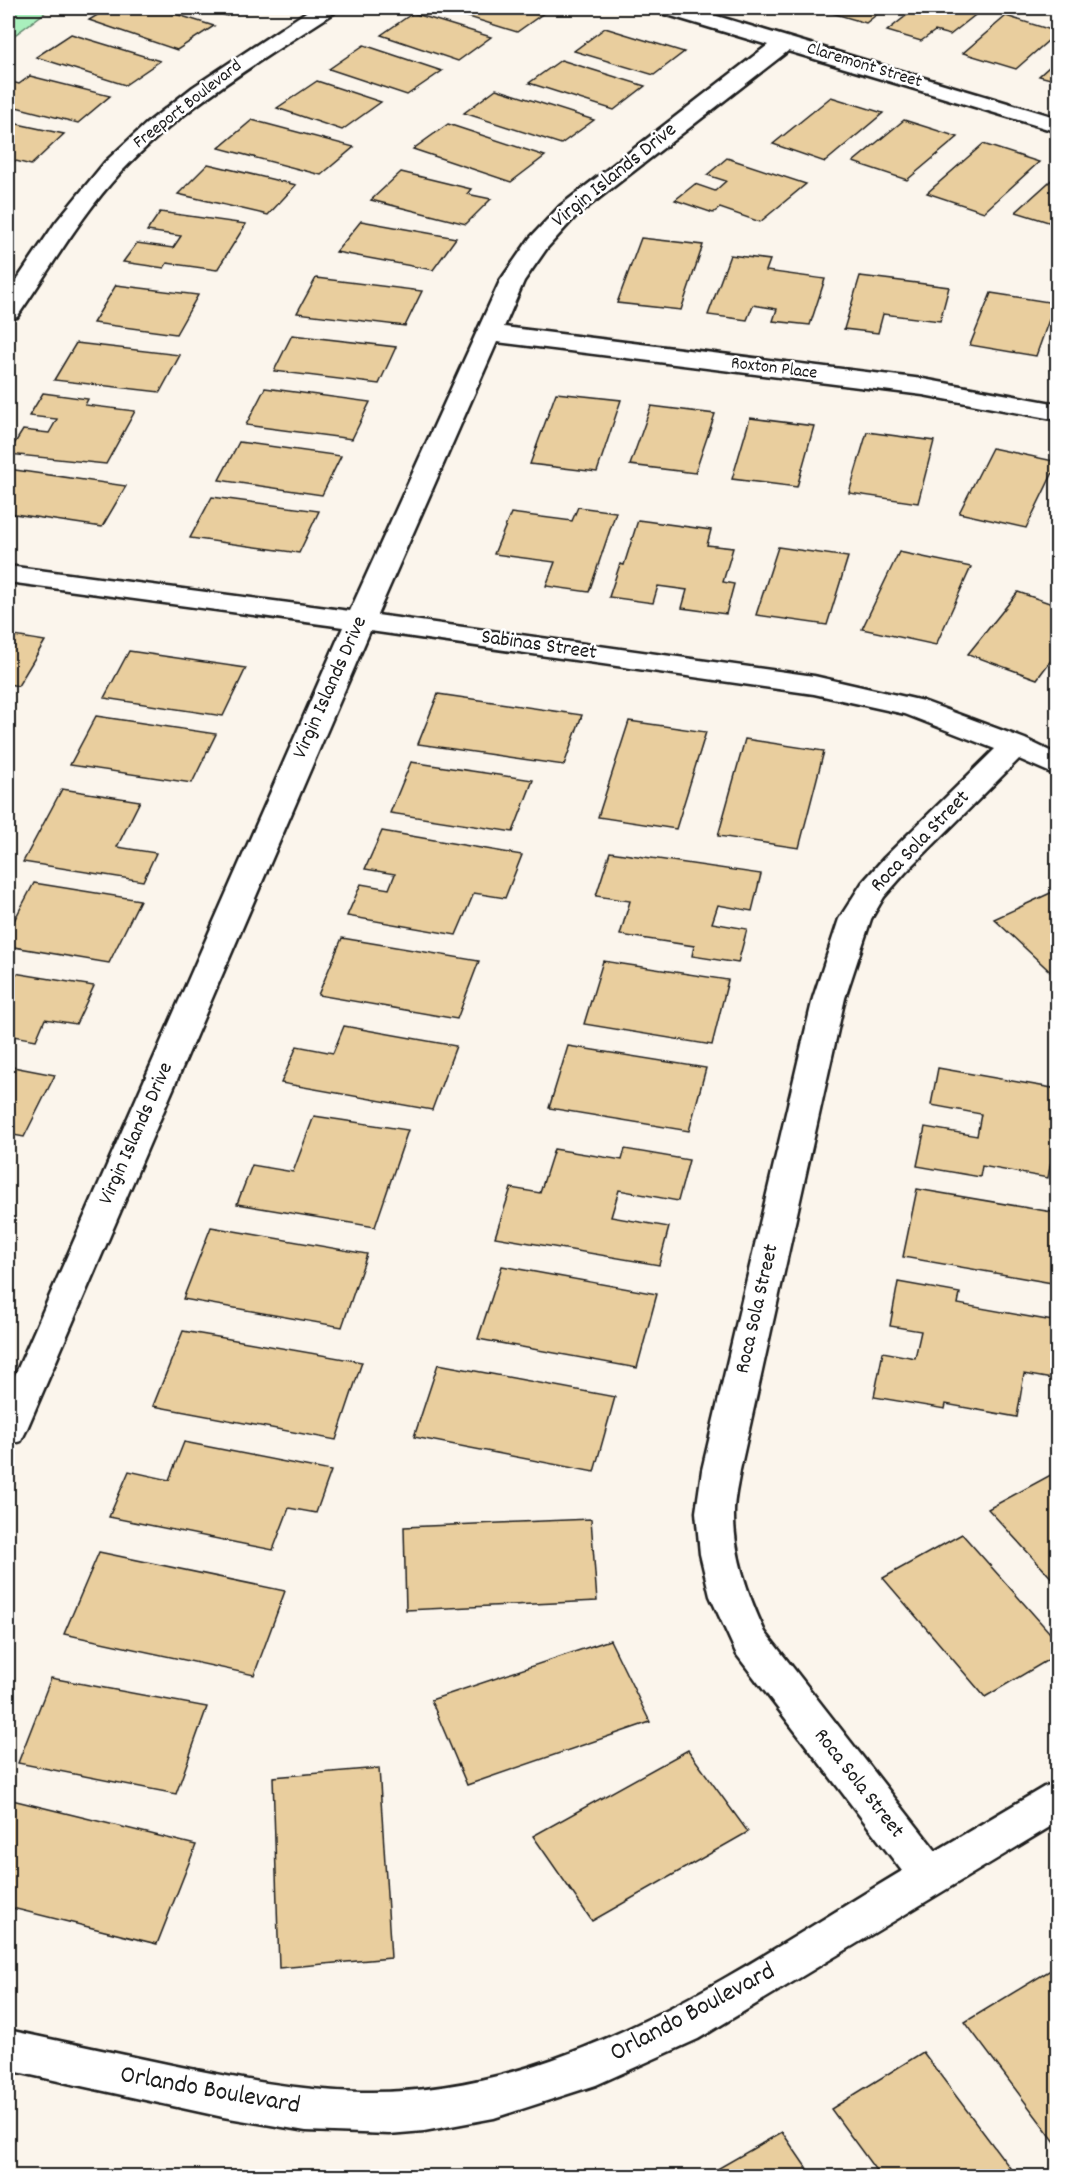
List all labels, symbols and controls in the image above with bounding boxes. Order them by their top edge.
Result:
street label: Claremont Street [803,37,925,96]
street label: Freeport Boulevard [128,55,248,155]
street label: Virgin Islands Drive [546,116,684,236]
street label: Roxton Place [729,351,819,387]
street label: Virgin Islands Drive [286,612,376,764]
street label: Sabinas Street [479,623,599,669]
street label: Roca Sola Street [864,784,978,900]
street label: Virgin Islands Drive [92,1058,182,1210]
street label: Roca Sola Street [729,1241,788,1377]
street label: Roca Sola Street [806,1723,911,1845]
street label: Orlando Boulevard [604,1954,782,2072]
street label: Orlando Boulevard [117,2057,303,2125]

